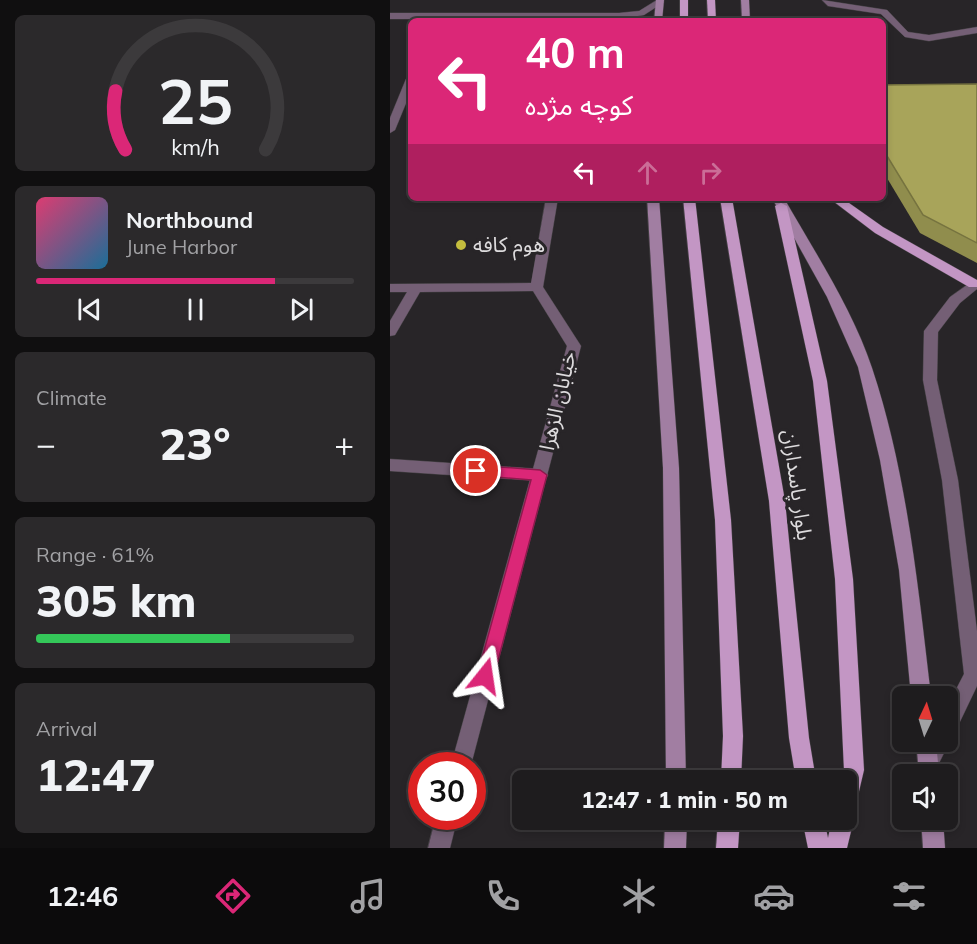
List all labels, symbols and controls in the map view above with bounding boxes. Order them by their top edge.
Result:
text: 40 m [525,26,625,79]
icon: left [426,42,504,120]
text: 25 [158,61,232,140]
text: کوچه مژده [525,88,633,122]
text: km/h [171,133,219,160]
icon: left [568,156,601,189]
icon: ahead [631,156,664,189]
icon: right [694,156,727,189]
text: Northbound [126,206,253,234]
place label: هوم کافه [473,231,545,261]
text: June Harbor [126,234,237,259]
marker: هوم کافه [454,238,468,252]
icon: previous [73,293,106,326]
icon: pause [179,293,212,326]
icon: next [285,293,318,326]
street label: خیابان الزهرا [533,349,581,453]
text: Climate [36,385,107,410]
text: 23° [159,415,231,471]
text: − [36,423,56,464]
text: + [334,423,354,464]
street label: بلوار پاسداران [776,428,819,542]
pin [450,445,501,496]
icon: arrive [459,454,492,487]
text: Range · 61% [36,542,154,567]
text: 305 km [36,572,197,628]
position arrow [453,644,517,708]
north arrow [892,686,958,752]
map controls [892,686,958,830]
text: Arrival [36,716,97,741]
text: 12:47 [36,746,156,802]
speed limit sign: 30 [408,752,486,830]
button: sound [892,764,958,830]
text: 12:47 · 1 min · 50 m [581,786,788,814]
icon: directions [212,875,254,917]
icon: music [347,875,389,917]
icon: phone [482,875,524,917]
icon: climate [618,875,660,917]
icon: car [753,875,795,917]
icon: filters [888,875,930,917]
text: 12:46 [47,879,118,913]

